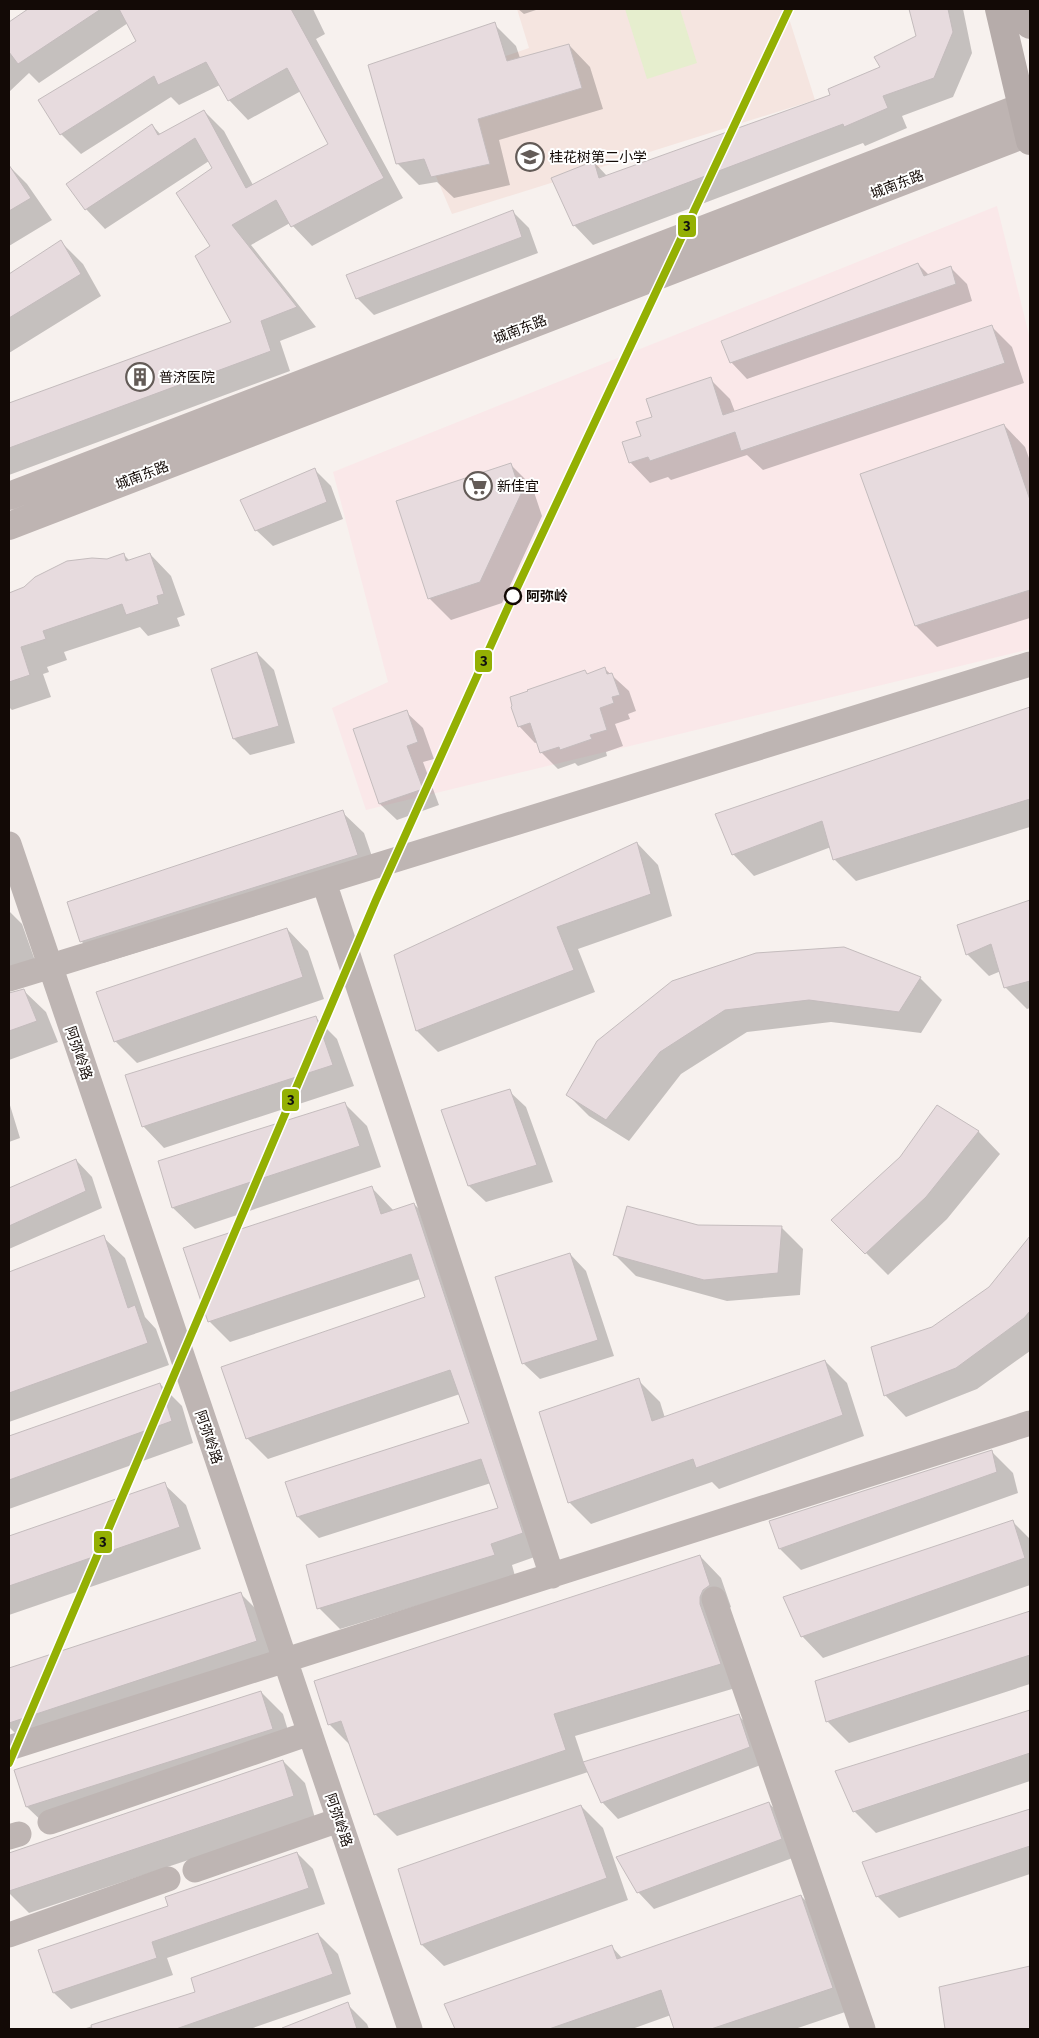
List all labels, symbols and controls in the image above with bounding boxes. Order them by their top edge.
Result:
school or university icon: 桂花树第二小学 [515,142,545,172]
place label: 桂花树第二小学 [549,149,647,166]
street label: 城南东路 [868,166,926,202]
line badge: 3 [677,214,697,238]
text: 3 [682,218,691,235]
street label: 城南东路 [491,311,549,347]
building icon: 普济医院 [125,362,155,392]
place label: 普济医院 [159,369,215,386]
street label: 城南东路 [113,457,171,493]
supermarket icon: 新佳宜 [463,471,493,501]
place label: 新佳宜 [497,478,539,495]
marker: 阿弥岭 [504,587,522,605]
place label: 阿弥岭 [526,588,568,605]
line badge: 3 [474,649,493,673]
text: 3 [479,653,488,670]
street label: 阿弥岭路 [61,1024,96,1082]
line badge: 3 [281,1088,300,1112]
text: 3 [286,1092,295,1109]
street label: 阿弥岭路 [191,1408,226,1466]
line badge: 3 [93,1530,113,1554]
text: 3 [98,1534,107,1551]
street label: 阿弥岭路 [321,1791,356,1849]

